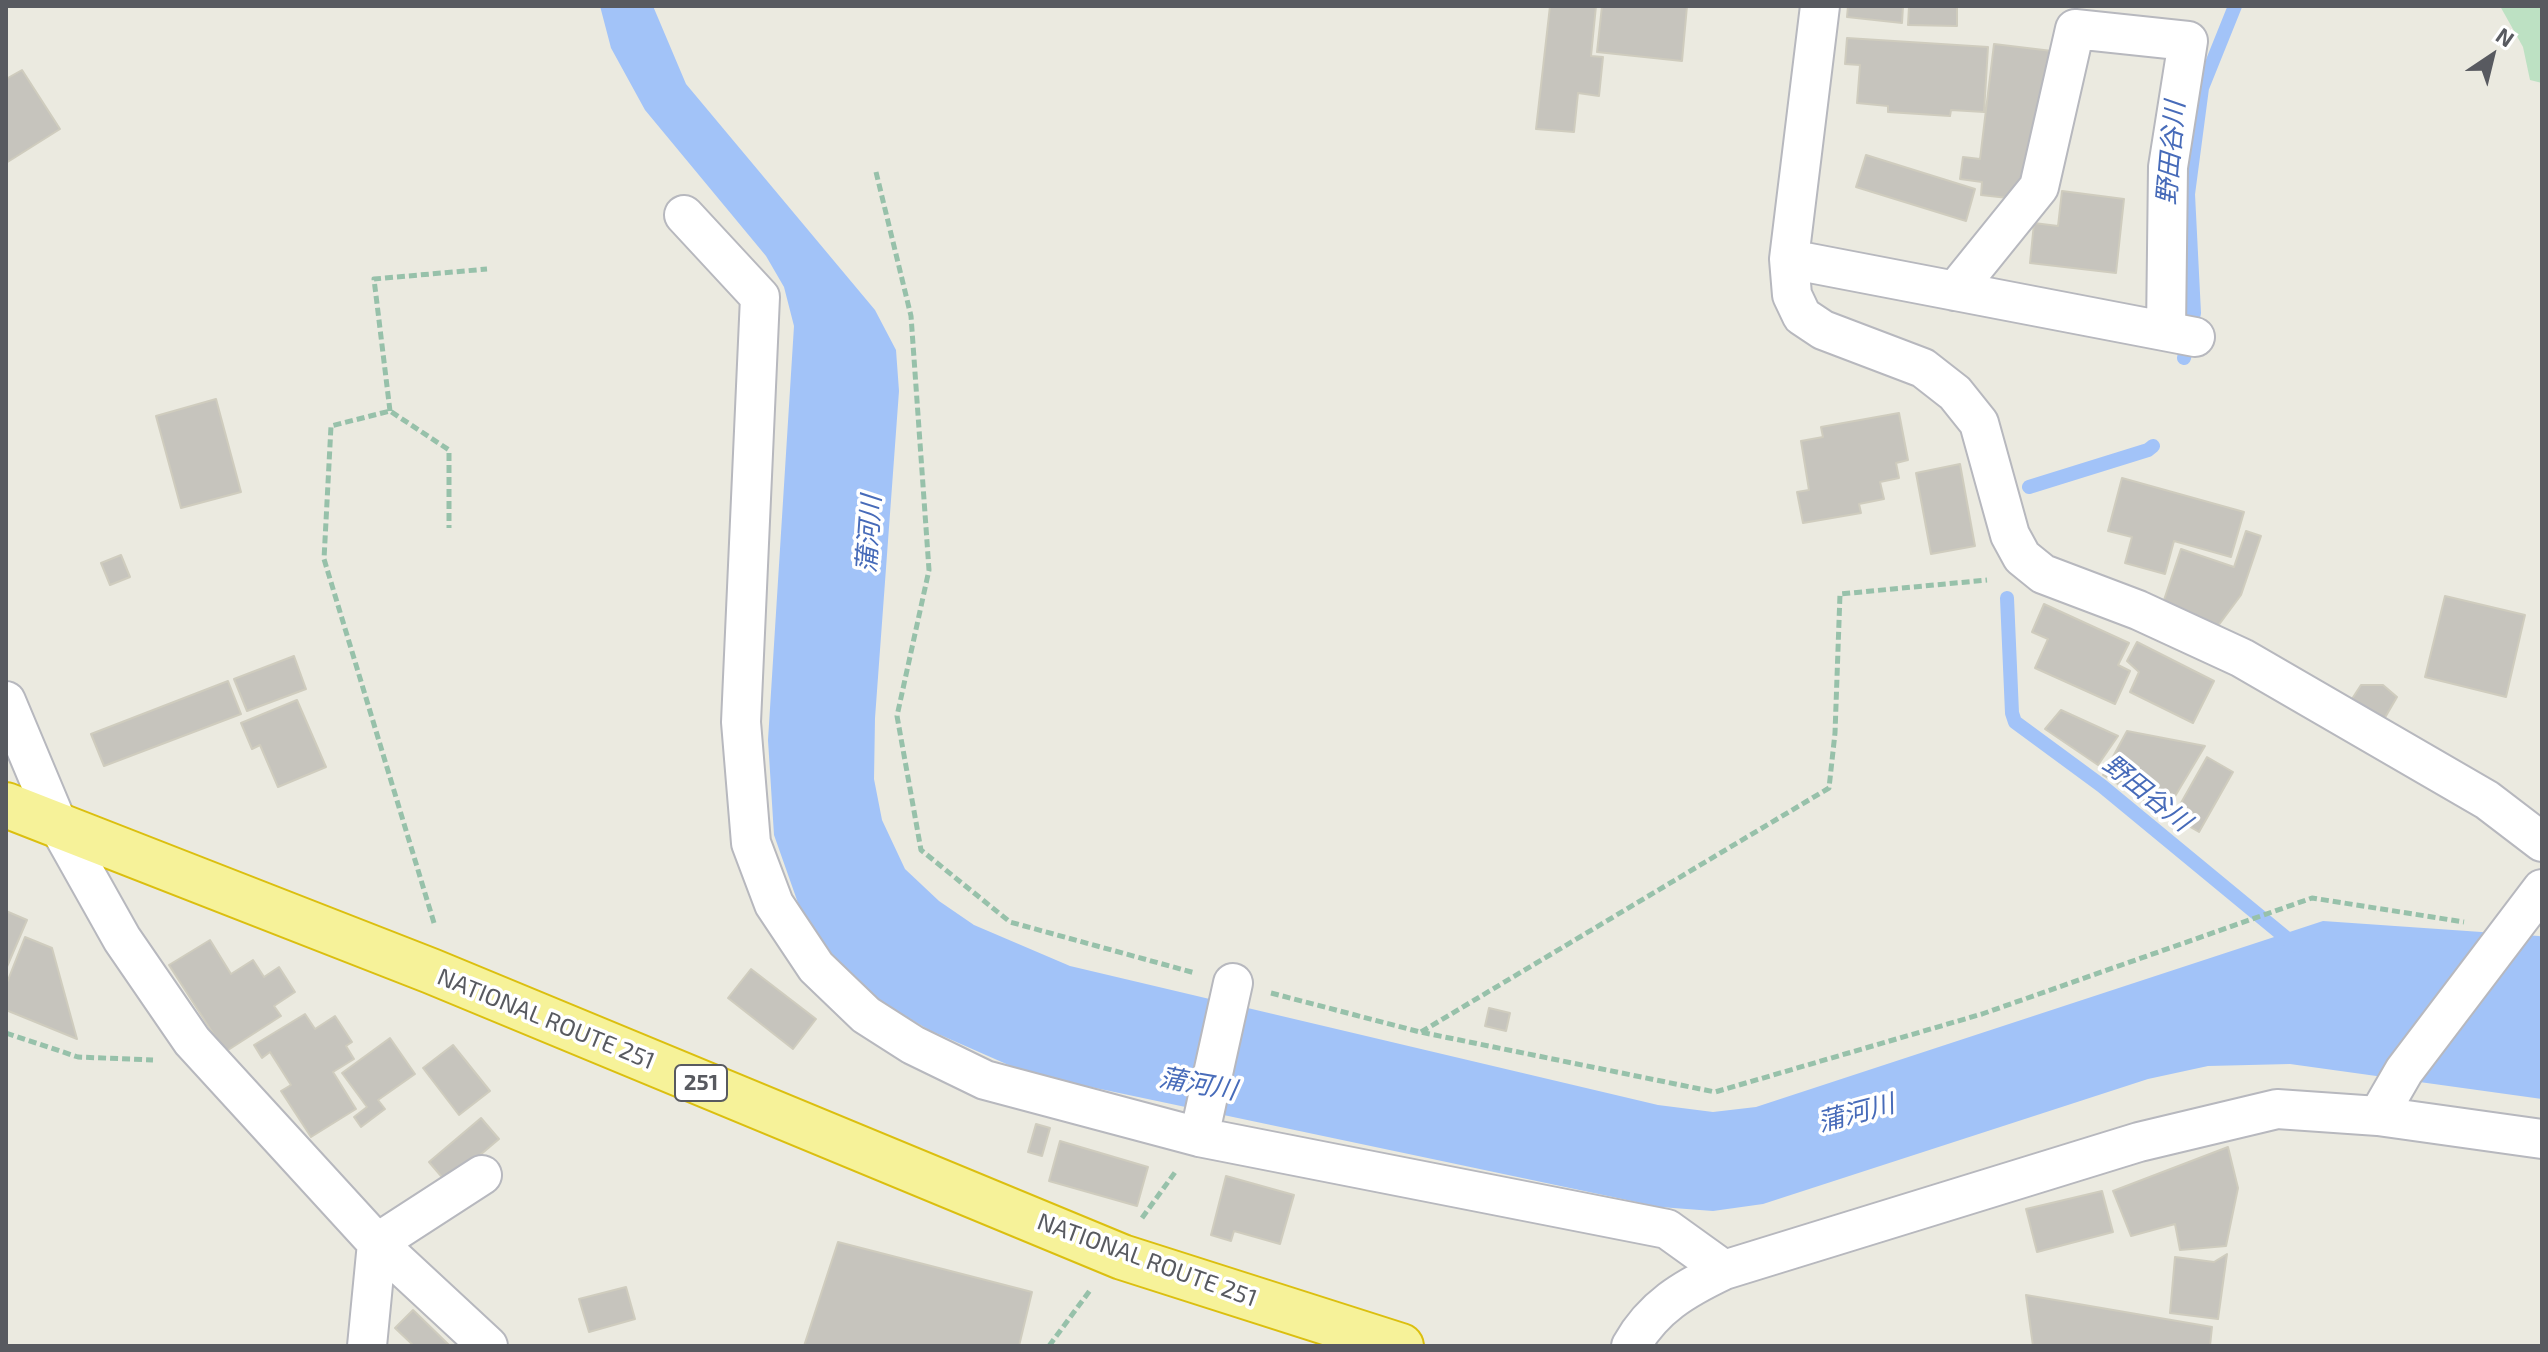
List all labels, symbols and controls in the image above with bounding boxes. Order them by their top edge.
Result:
north arrow [2452,16,2532,96]
text: N [2492,21,2520,52]
water label: 野田谷川 [2151,100,2191,206]
water label: 蒲河川 [851,494,887,574]
water label: 野田谷川 [2097,748,2197,838]
street label: NATIONAL ROUTE 251 [433,962,659,1076]
water label: 蒲河川 [1157,1062,1239,1106]
road number: 251 [675,1065,727,1101]
water label: 蒲河川 [1814,1088,1898,1138]
street label: NATIONAL ROUTE 251 [1033,1207,1261,1313]

